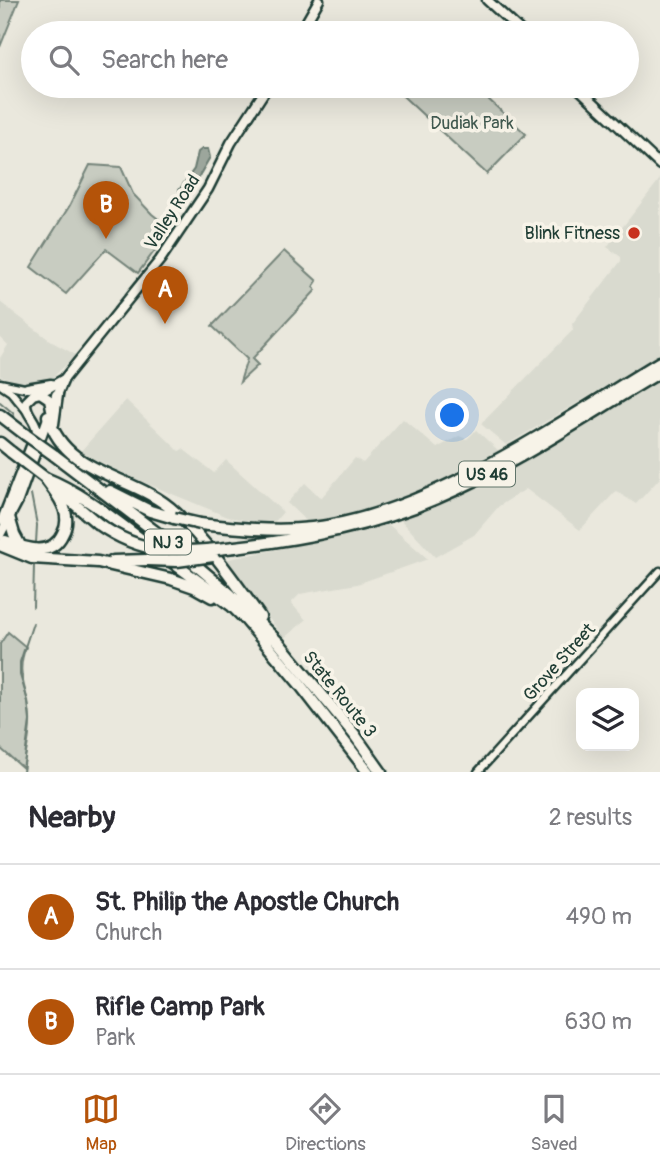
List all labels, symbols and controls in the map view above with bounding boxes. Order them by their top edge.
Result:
search box [21,21,639,98]
icon: search [45,41,83,79]
text: Search here [101,44,228,76]
park label: Dudiak Park [430,112,514,135]
street label: Valley Road [139,170,205,254]
pin: B [83,181,129,239]
place label: Blink Fitness [524,222,620,245]
marker: Blink Fitness [626,225,642,241]
pin: A [142,266,188,324]
your location [435,398,469,432]
road number: US 46 [459,461,515,486]
road number: NJ 3 [145,530,191,554]
street label: Grove Street [518,618,601,706]
street label: State Route 3 [298,646,382,742]
map controls [576,688,639,751]
button: layers [576,688,639,751]
text: Nearby [28,799,115,836]
text: 2 results [549,803,632,832]
text: St. Philip the Apostle Church [95,886,399,918]
text: A [44,902,58,931]
text: 490 m [566,902,632,931]
text: Church [95,918,162,947]
text: Rifle Camp Park [95,991,265,1023]
text: B [44,1007,58,1036]
text: 630 m [565,1007,632,1036]
text: Park [95,1023,135,1052]
tab: Map [82,1090,120,1156]
tab: Directions [285,1090,366,1156]
tab: Saved [530,1090,578,1156]

